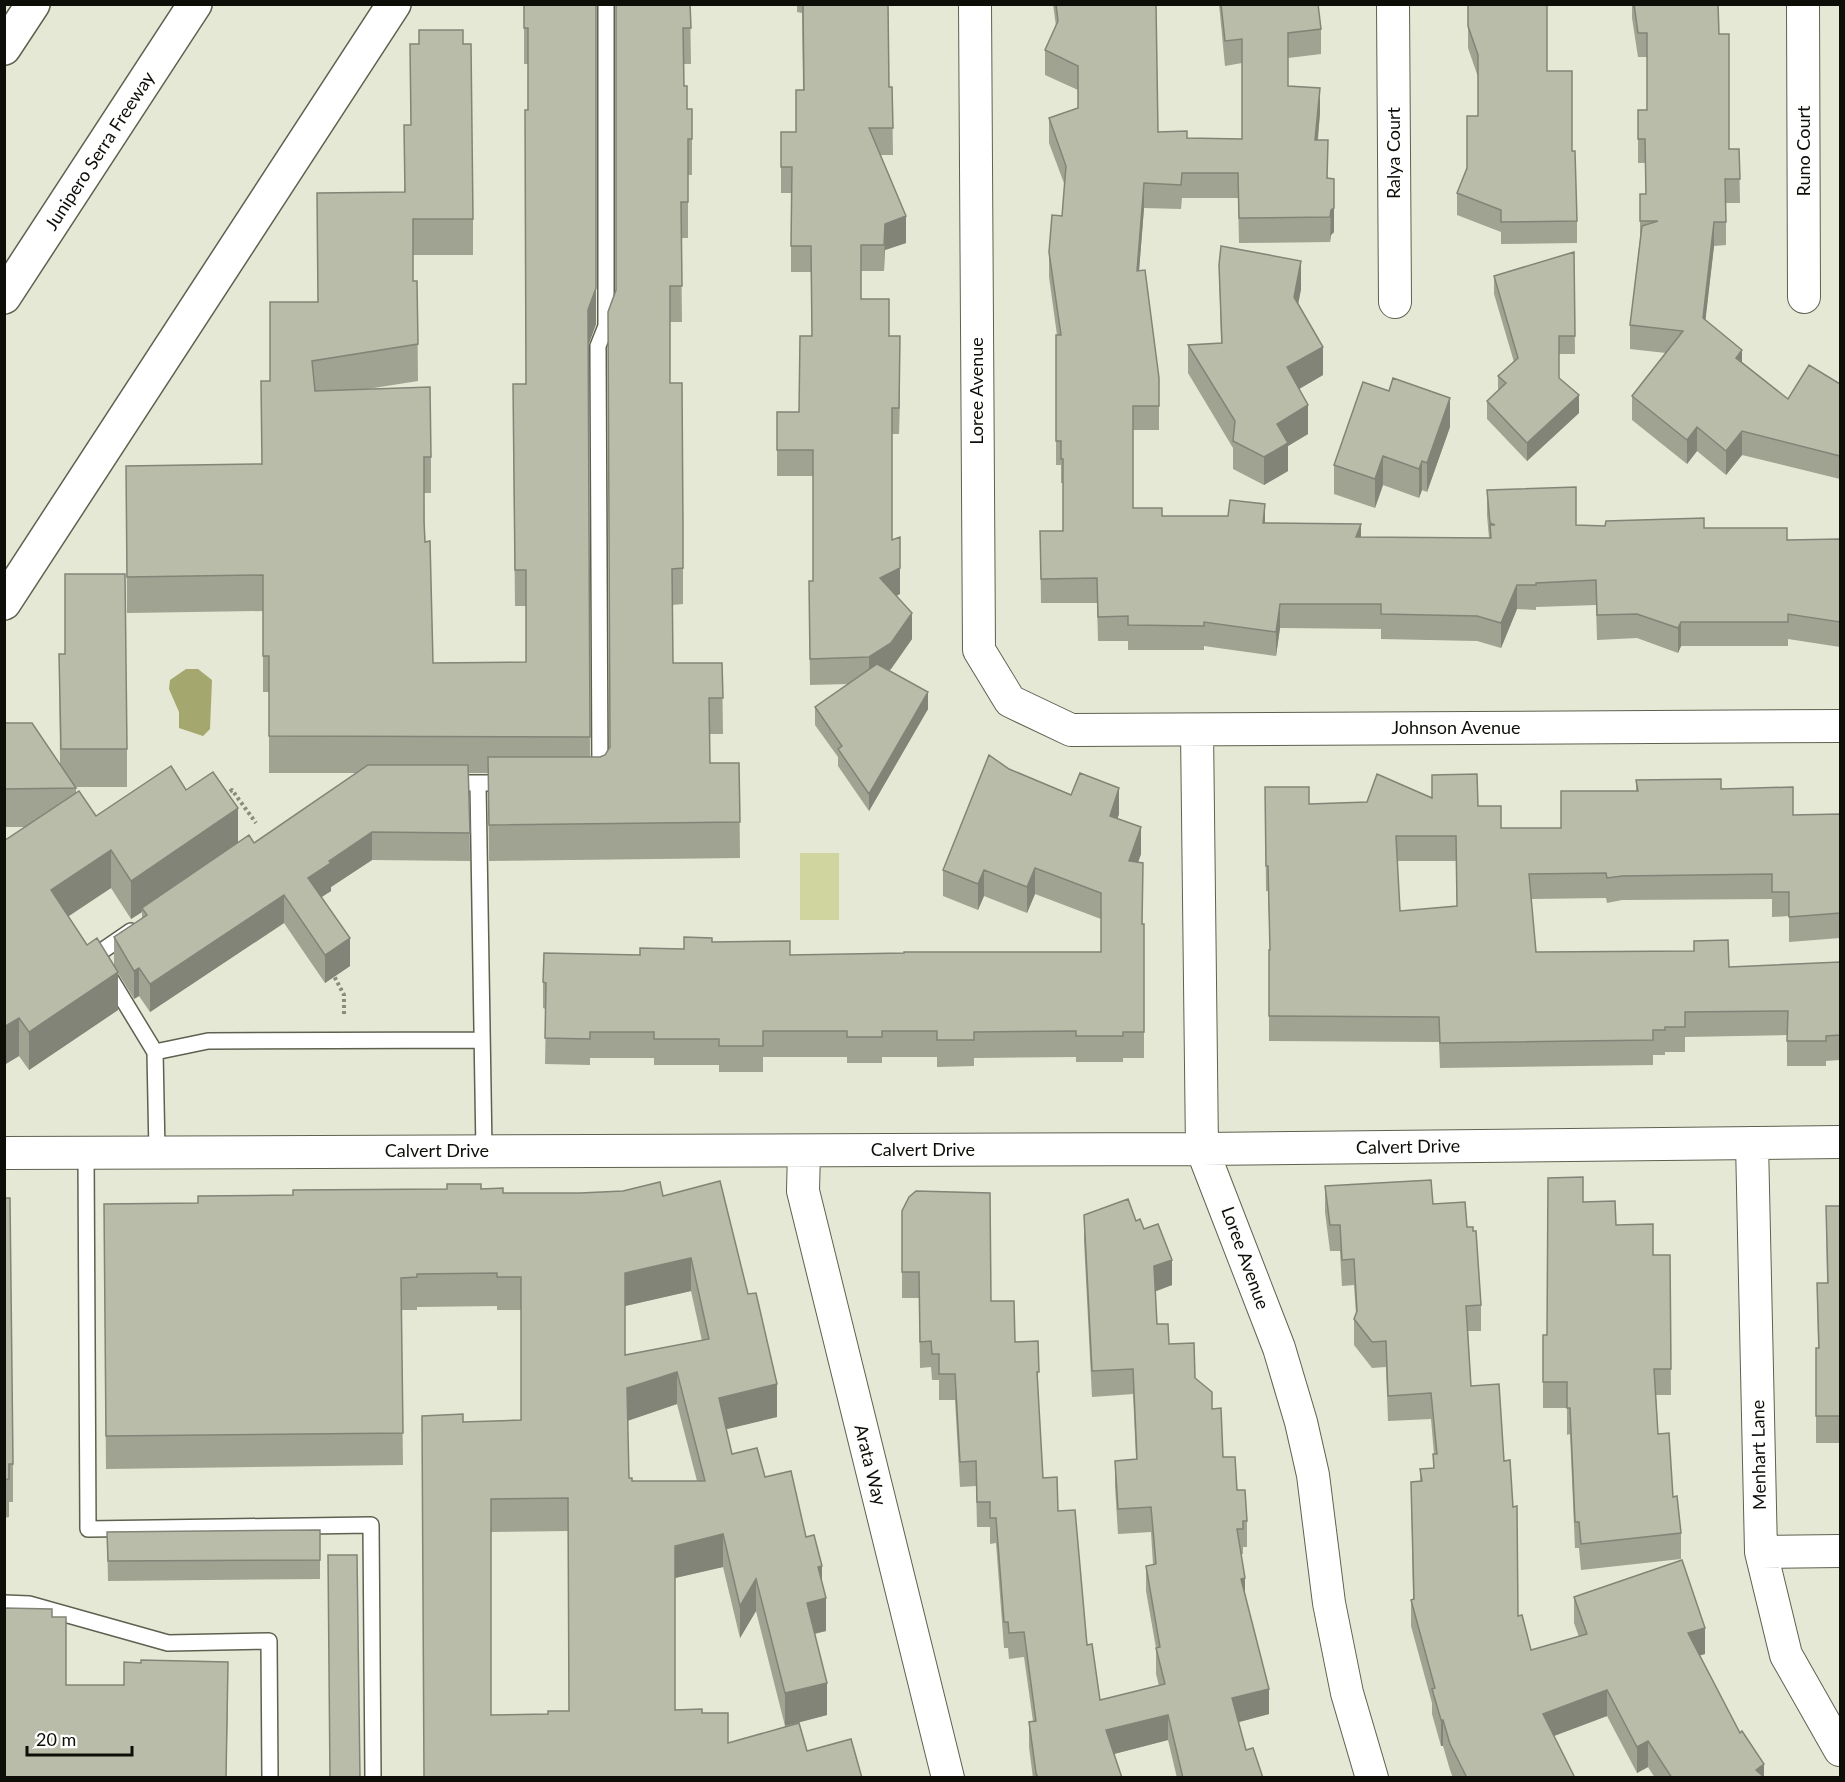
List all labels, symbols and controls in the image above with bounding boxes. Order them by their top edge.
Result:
street label: Junipero Serra Freeway [40,66,159,234]
street label: Runo Court [1792,105,1814,196]
street label: Ralya Court [1382,106,1404,199]
street label: Loree Avenue [965,337,987,445]
street label: Johnson Avenue [1391,716,1521,738]
street label: Calvert Drive [1356,1134,1460,1158]
street label: Calvert Drive [871,1138,975,1160]
street label: Calvert Drive [385,1139,489,1161]
street label: Loree Avenue [1217,1203,1275,1312]
street label: Menhart Lane [1746,1400,1770,1510]
street label: Arata Way [850,1422,892,1508]
scale bar [27,1719,132,1757]
text: 20 m [36,1728,76,1750]

